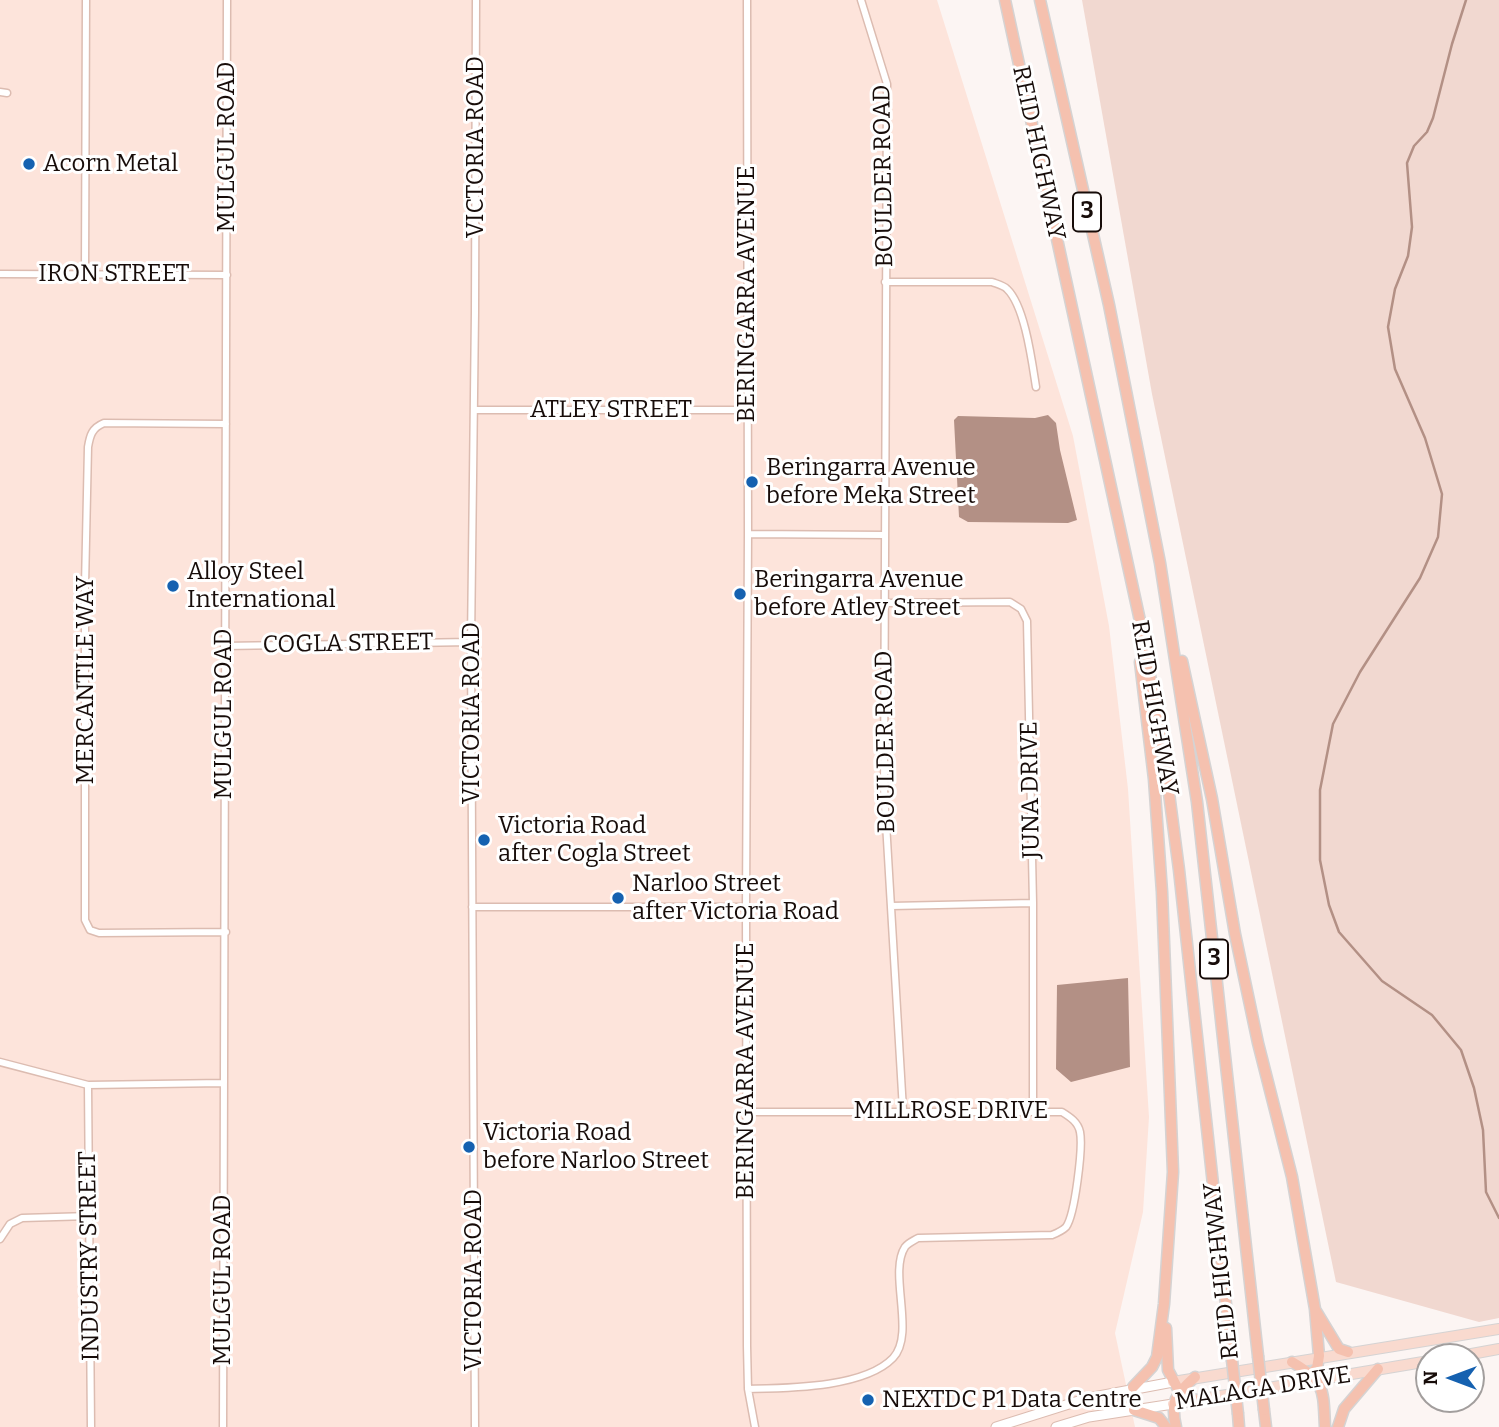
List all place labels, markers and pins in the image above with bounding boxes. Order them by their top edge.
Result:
place label: Acorn Metal [43,150,178,178]
marker: Acorn Metal [21,156,37,172]
place label: Beringarra Avenue before Meka Street [766,454,976,510]
marker: Beringarra Avenue before Meka Street [744,474,760,490]
place label: Alloy Steel International [187,558,336,614]
place label: Beringarra Avenue before Atley Street [754,566,964,622]
marker: Alloy Steel International [165,578,181,594]
marker: Beringarra Avenue before Atley Street [732,586,748,602]
place label: Victoria Road after Cogla Street [498,812,691,868]
marker: Victoria Road after Cogla Street [476,832,492,848]
place label: Narloo Street after Victoria Road [632,870,839,926]
marker: Narloo Street after Victoria Road [610,890,626,906]
place label: Victoria Road before Narloo Street [483,1119,709,1175]
marker: Victoria Road before Narloo Street [461,1139,477,1155]
place label: NEXTDC P1 Data Centre [882,1386,1142,1414]
marker: NEXTDC P1 Data Centre [860,1392,876,1408]

